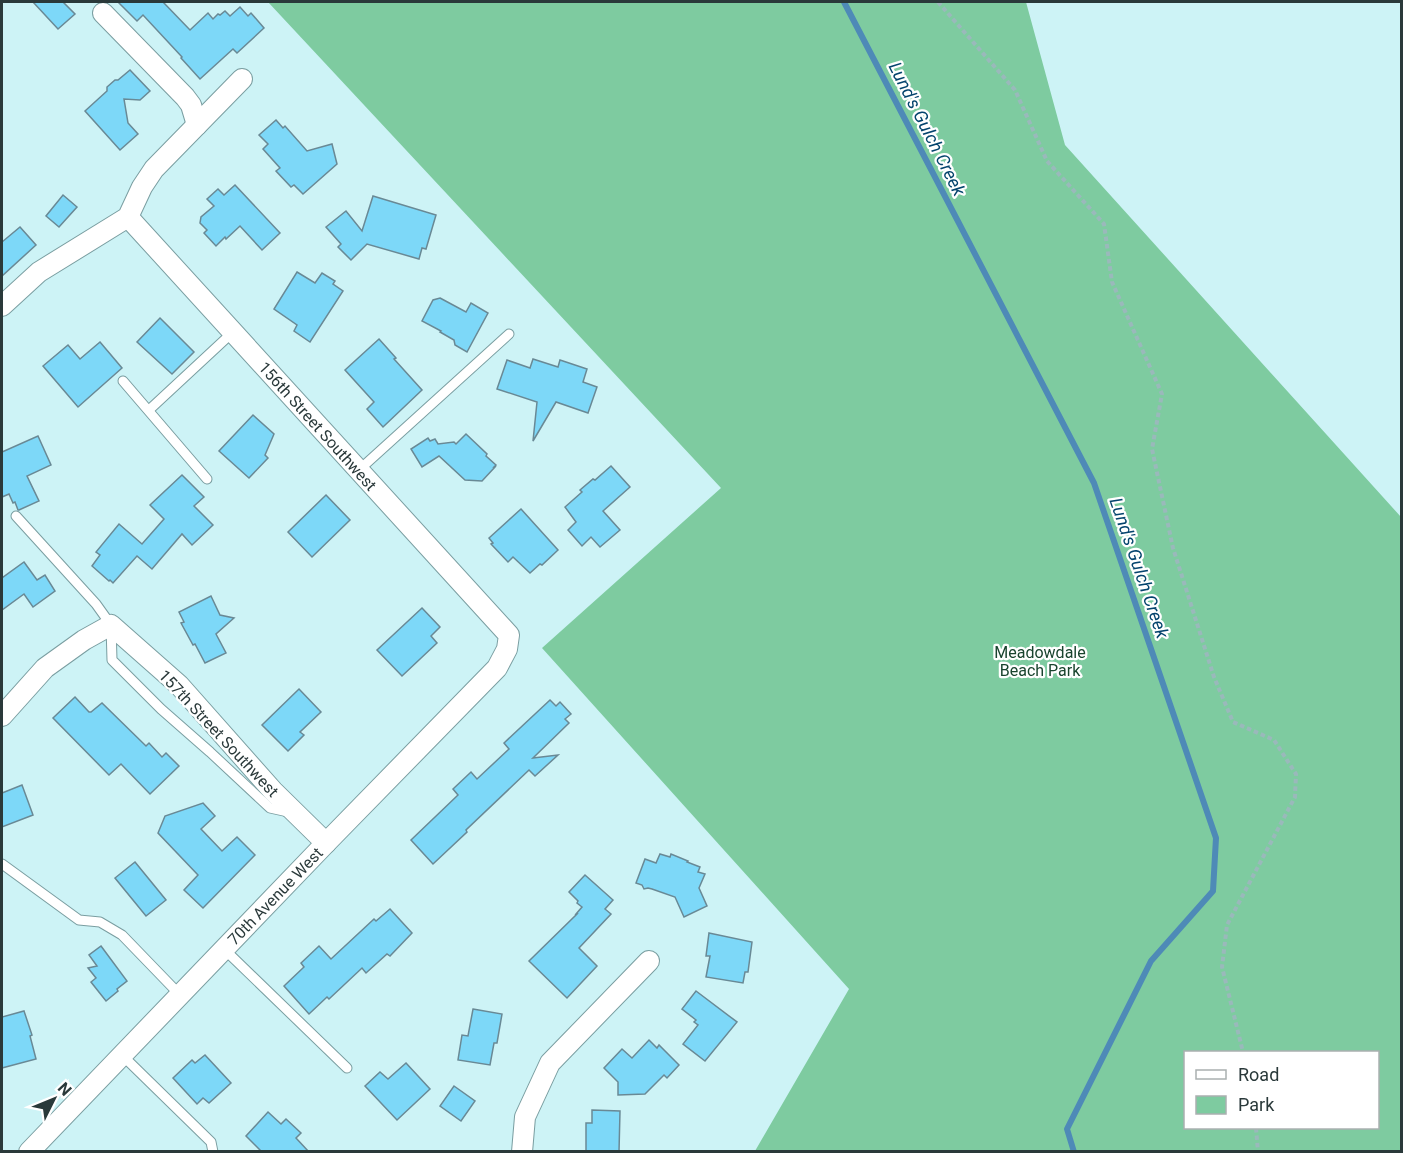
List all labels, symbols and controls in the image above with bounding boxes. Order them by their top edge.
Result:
water label: Lund's Gulch Creek [885,58,971,200]
street label: 156th Street Southwest [255,358,380,495]
water label: Lund's Gulch Creek [1106,495,1174,642]
park label: Meadowdale Beach Park [994,643,1086,680]
street label: 157th Street Southwest [155,666,282,801]
street label: 70th Avenue West [224,844,327,949]
legend [1184,1051,1379,1129]
text: Road [1238,1064,1279,1085]
north arrow [24,1069,84,1129]
text: N [54,1079,75,1100]
text: Park [1238,1094,1275,1115]

